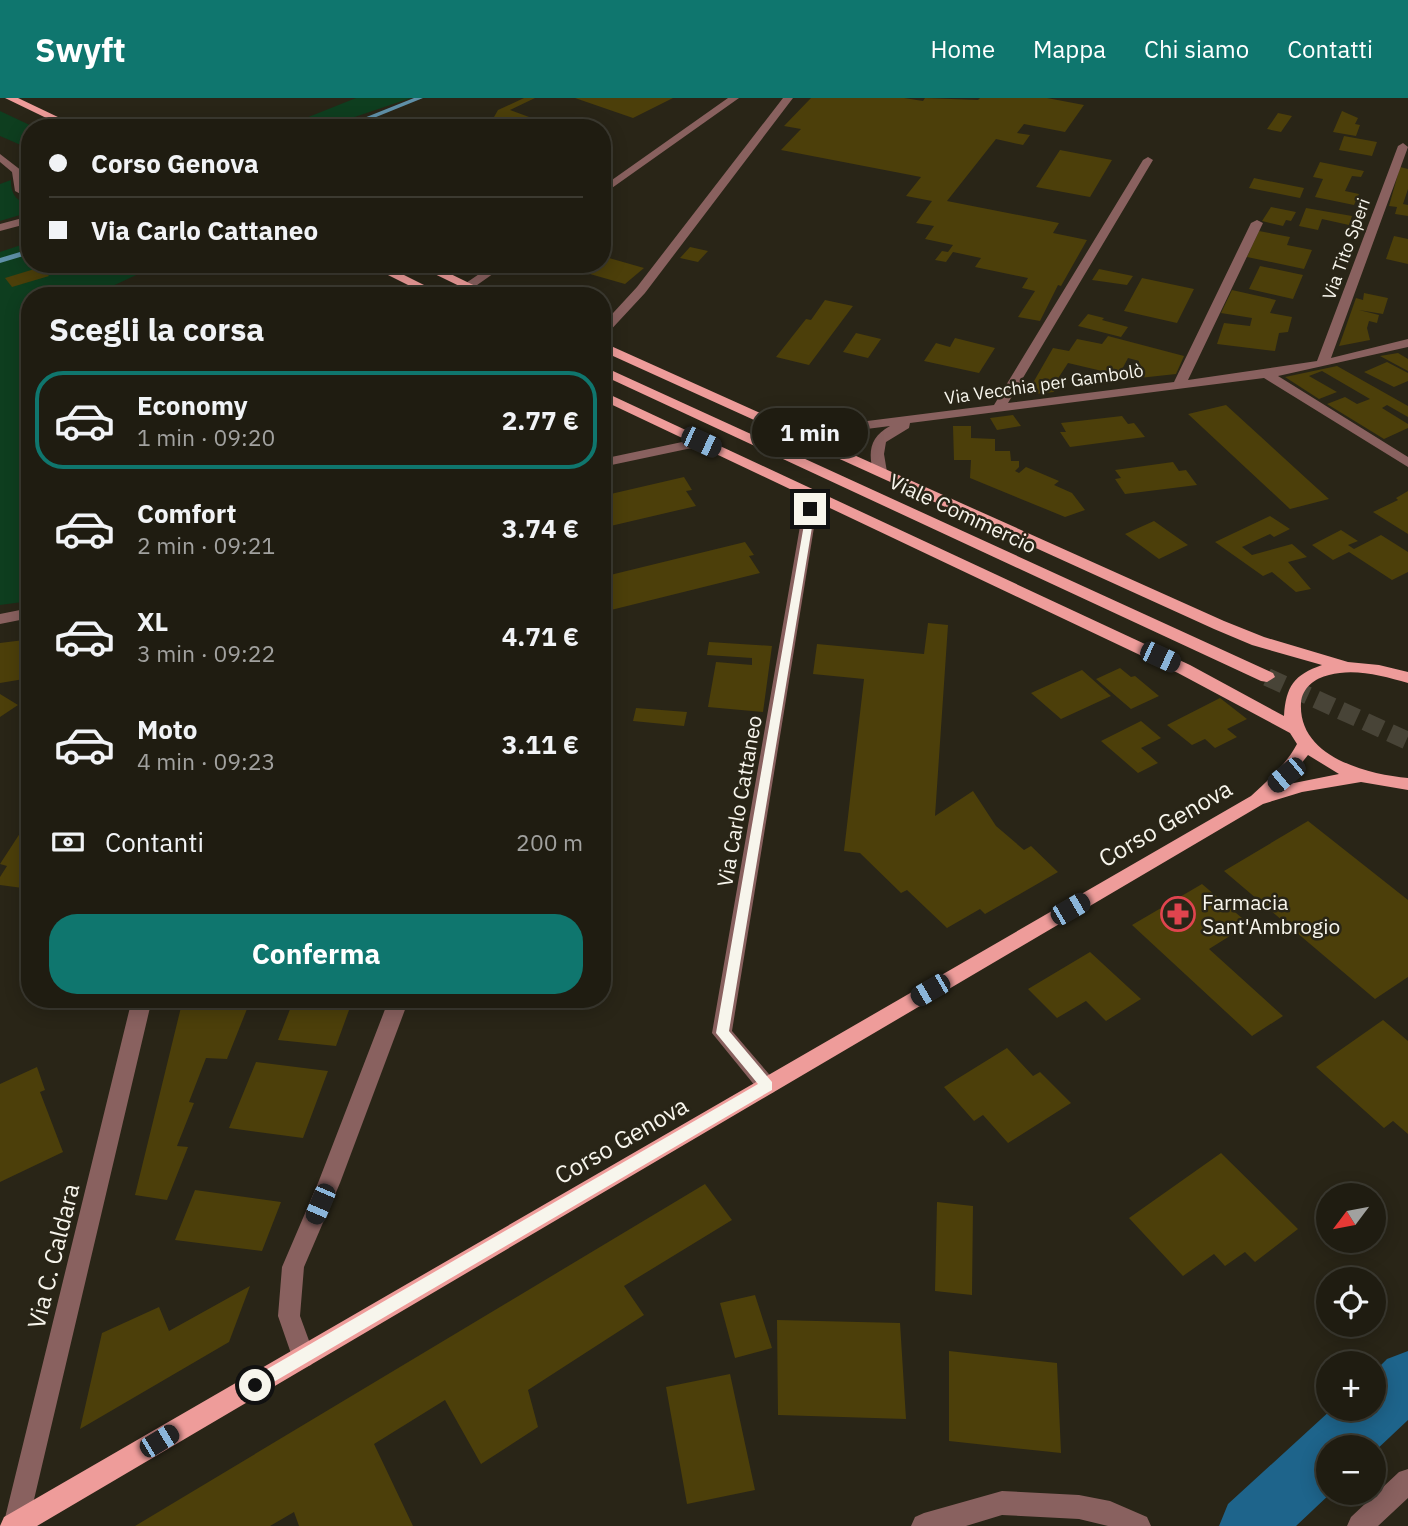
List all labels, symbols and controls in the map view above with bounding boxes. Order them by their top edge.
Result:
text: Swyft [35,28,126,71]
text: Home [931,33,995,65]
text: Mappa [1033,33,1106,65]
text: Chi siamo [1144,33,1249,65]
text: Contatti [1287,33,1373,65]
text: Corso Genova [91,146,259,180]
street label: Via Tito Speri [1317,195,1375,303]
text: Via Carlo Cattaneo [91,213,318,247]
text: Scegli la corsa [49,308,265,350]
street label: Via Vecchia per Gambolò [943,359,1145,409]
text: Economy [137,388,248,422]
icon: car [53,389,116,452]
text: 2.77 € [502,403,579,437]
callout: 1 min [752,408,868,456]
text: 1 min [780,417,840,447]
text: 1 min · 09:20 [137,422,275,452]
car [678,424,725,460]
street label: Viale Commercio [885,467,1041,559]
route end [794,493,826,525]
text: Comfort [137,496,236,530]
icon: car [53,497,116,560]
text: 3.74 € [502,511,579,545]
text: 2 min · 09:21 [137,530,275,560]
text: XL [137,604,168,638]
icon: car [53,605,116,668]
text: 4.71 € [502,619,579,653]
text: 3 min · 09:22 [137,638,275,668]
car [1137,639,1184,675]
text: Moto [137,712,197,746]
icon: car [53,713,116,776]
street label: Via Carlo Cattaneo [710,713,768,889]
text: 3.11 € [502,727,579,761]
text: 4 min · 09:23 [137,746,275,776]
car [1264,753,1309,797]
street label: Corso Genova [1092,772,1238,874]
icon: cash [49,823,87,861]
text: Contanti [105,825,204,859]
text: 200 m [516,827,583,857]
place label: Farmacia Sant'Ambrogio [1202,888,1340,940]
car [1047,889,1094,929]
pharmacy icon: Farmacia Sant'Ambrogio [1159,895,1197,933]
button: Conferma [49,914,583,994]
car [907,970,954,1010]
street label: Corso Genova [548,1089,694,1191]
street label: Via C. Caldara [19,1180,87,1332]
car [303,1181,338,1227]
north arrow [1316,1183,1386,1253]
map controls [1316,1183,1386,1505]
button: locate [1316,1267,1386,1337]
button: + [1316,1351,1386,1421]
route start [239,1369,271,1401]
car [136,1421,183,1461]
button: − [1316,1435,1386,1505]

